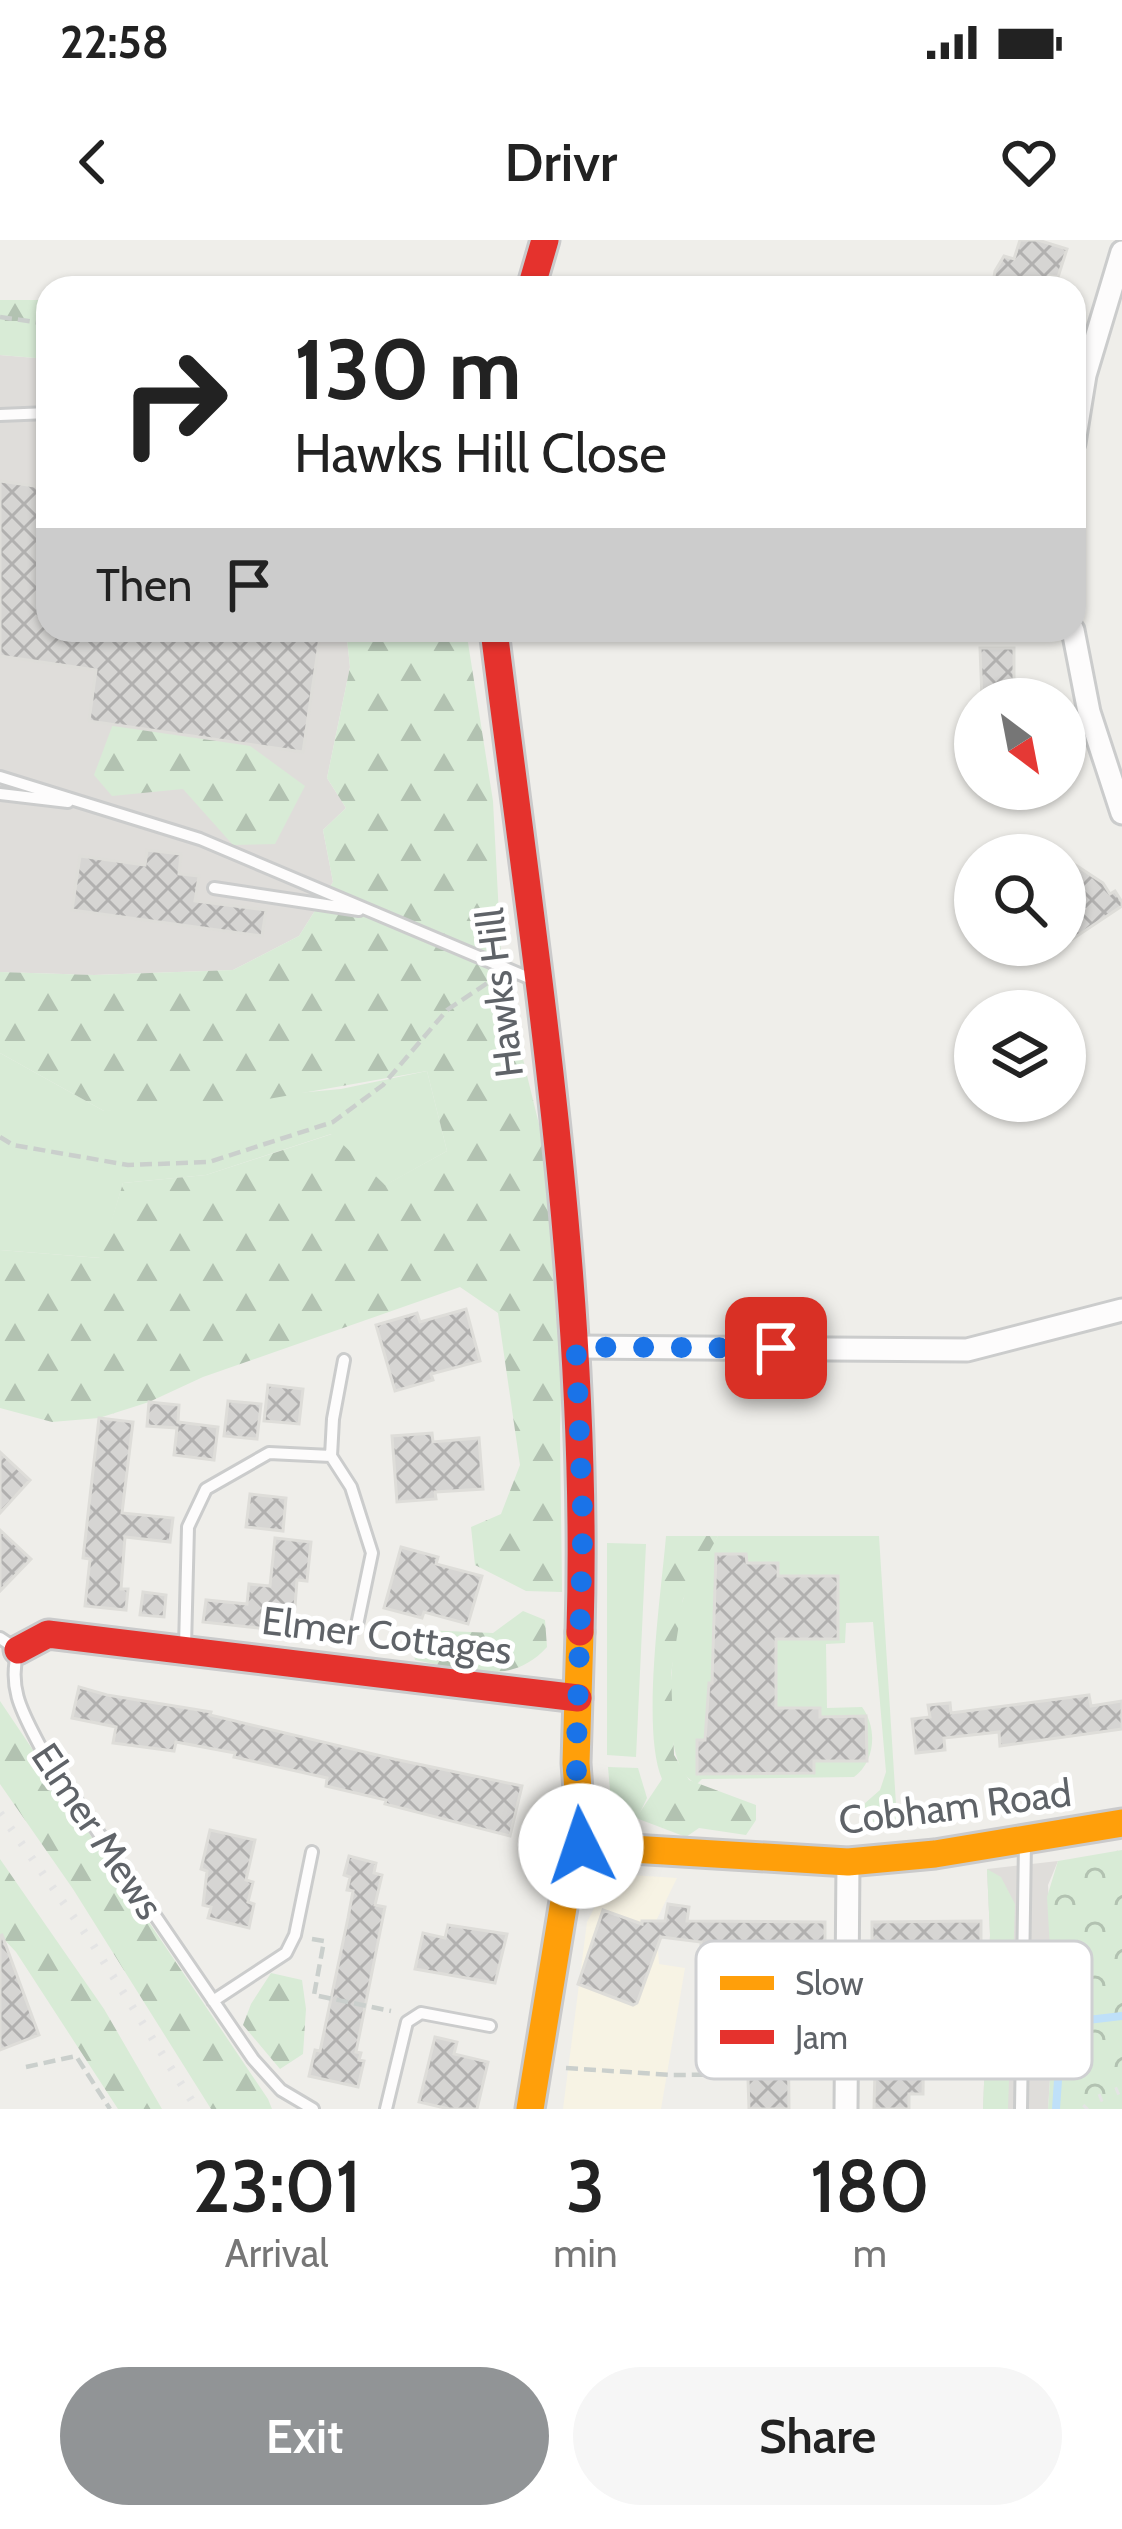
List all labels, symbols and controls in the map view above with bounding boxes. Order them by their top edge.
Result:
text: 22:58 [60,15,169,69]
icon: back [60,129,126,195]
text: Drivr [505,129,617,195]
icon: heart [996,129,1062,195]
text: 130 m [294,318,521,420]
icon: right [96,324,252,480]
text: Hawks Hill Close [294,420,667,486]
icon: arrive [216,552,282,618]
text: Then [96,558,192,612]
north arrow [954,678,1086,810]
map controls [954,678,1086,1122]
button: search [954,834,1086,966]
street label: Hawks Hill [465,906,533,1080]
button: layers [954,990,1086,1122]
pin [725,1297,827,1399]
icon: arrive [743,1315,809,1381]
street label: Elmer Cottages [259,1596,515,1674]
street label: Elmer Mews [22,1734,174,1928]
street label: Cobham Road [836,1768,1074,1844]
position arrow [518,1783,644,1909]
legend [696,1941,1092,2079]
text: Slow [795,1963,864,2003]
text: Jam [794,2017,848,2057]
text: 23:01 [192,2143,361,2230]
text: 3 [566,2143,605,2230]
text: 180 [810,2143,930,2230]
text: Arrival [225,2229,329,2277]
text: min [553,2229,618,2277]
text: m [853,2229,887,2277]
button: Exit [60,2367,549,2505]
button: Share [573,2367,1062,2505]

